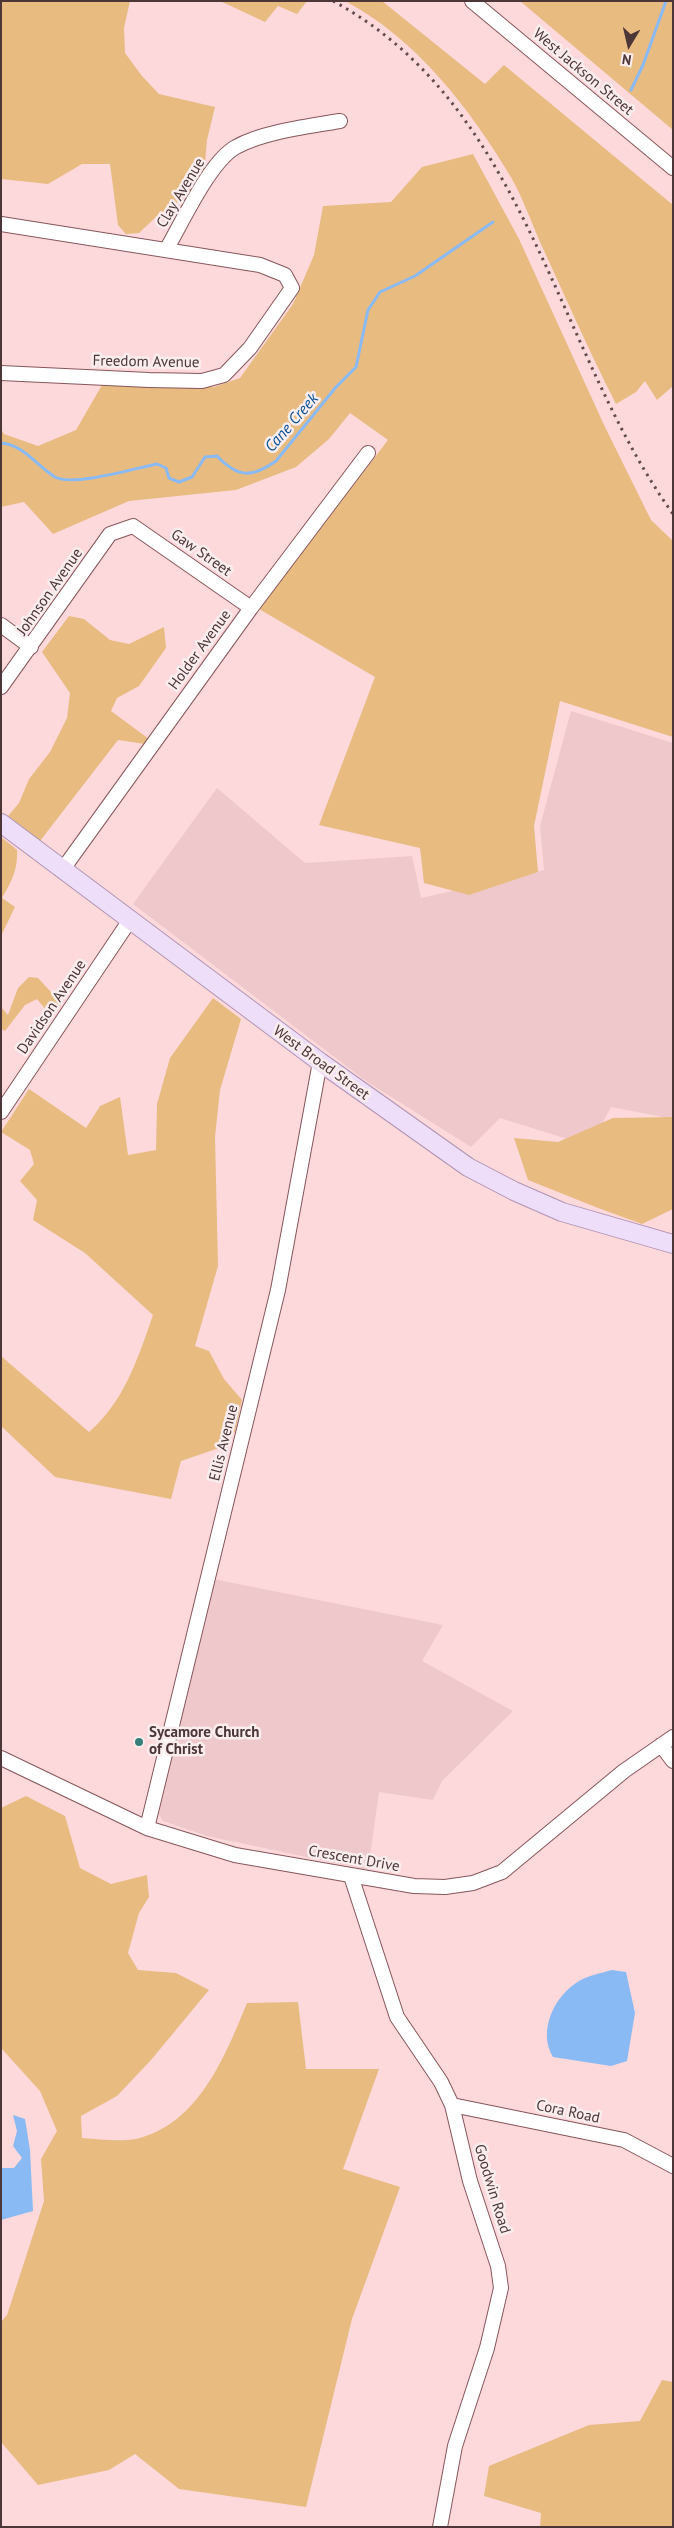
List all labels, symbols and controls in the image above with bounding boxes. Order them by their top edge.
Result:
north arrow [604,20,654,70]
street label: West Jackson Street [529,25,637,119]
text: N [621,50,633,69]
street label: Clay Avenue [153,155,209,231]
street label: Freedom Avenue [92,352,200,372]
water label: Cane Creek [261,390,323,456]
street label: Gaw Street [167,526,235,580]
street label: Johnson Avenue [13,545,87,639]
street label: Holder Avenue [165,607,235,693]
street label: Davidson Avenue [14,956,90,1058]
street label: West Broad Street [269,1022,373,1104]
street label: Ellis Avenue [206,1403,242,1483]
place label: Sycamore Church of Christ [149,1724,259,1759]
marker: Sycamore Church of Christ [133,1736,145,1748]
street label: Crescent Drive [307,1842,401,1876]
street label: Cora Road [535,2097,601,2127]
street label: Goodwin Road [470,2142,514,2236]

